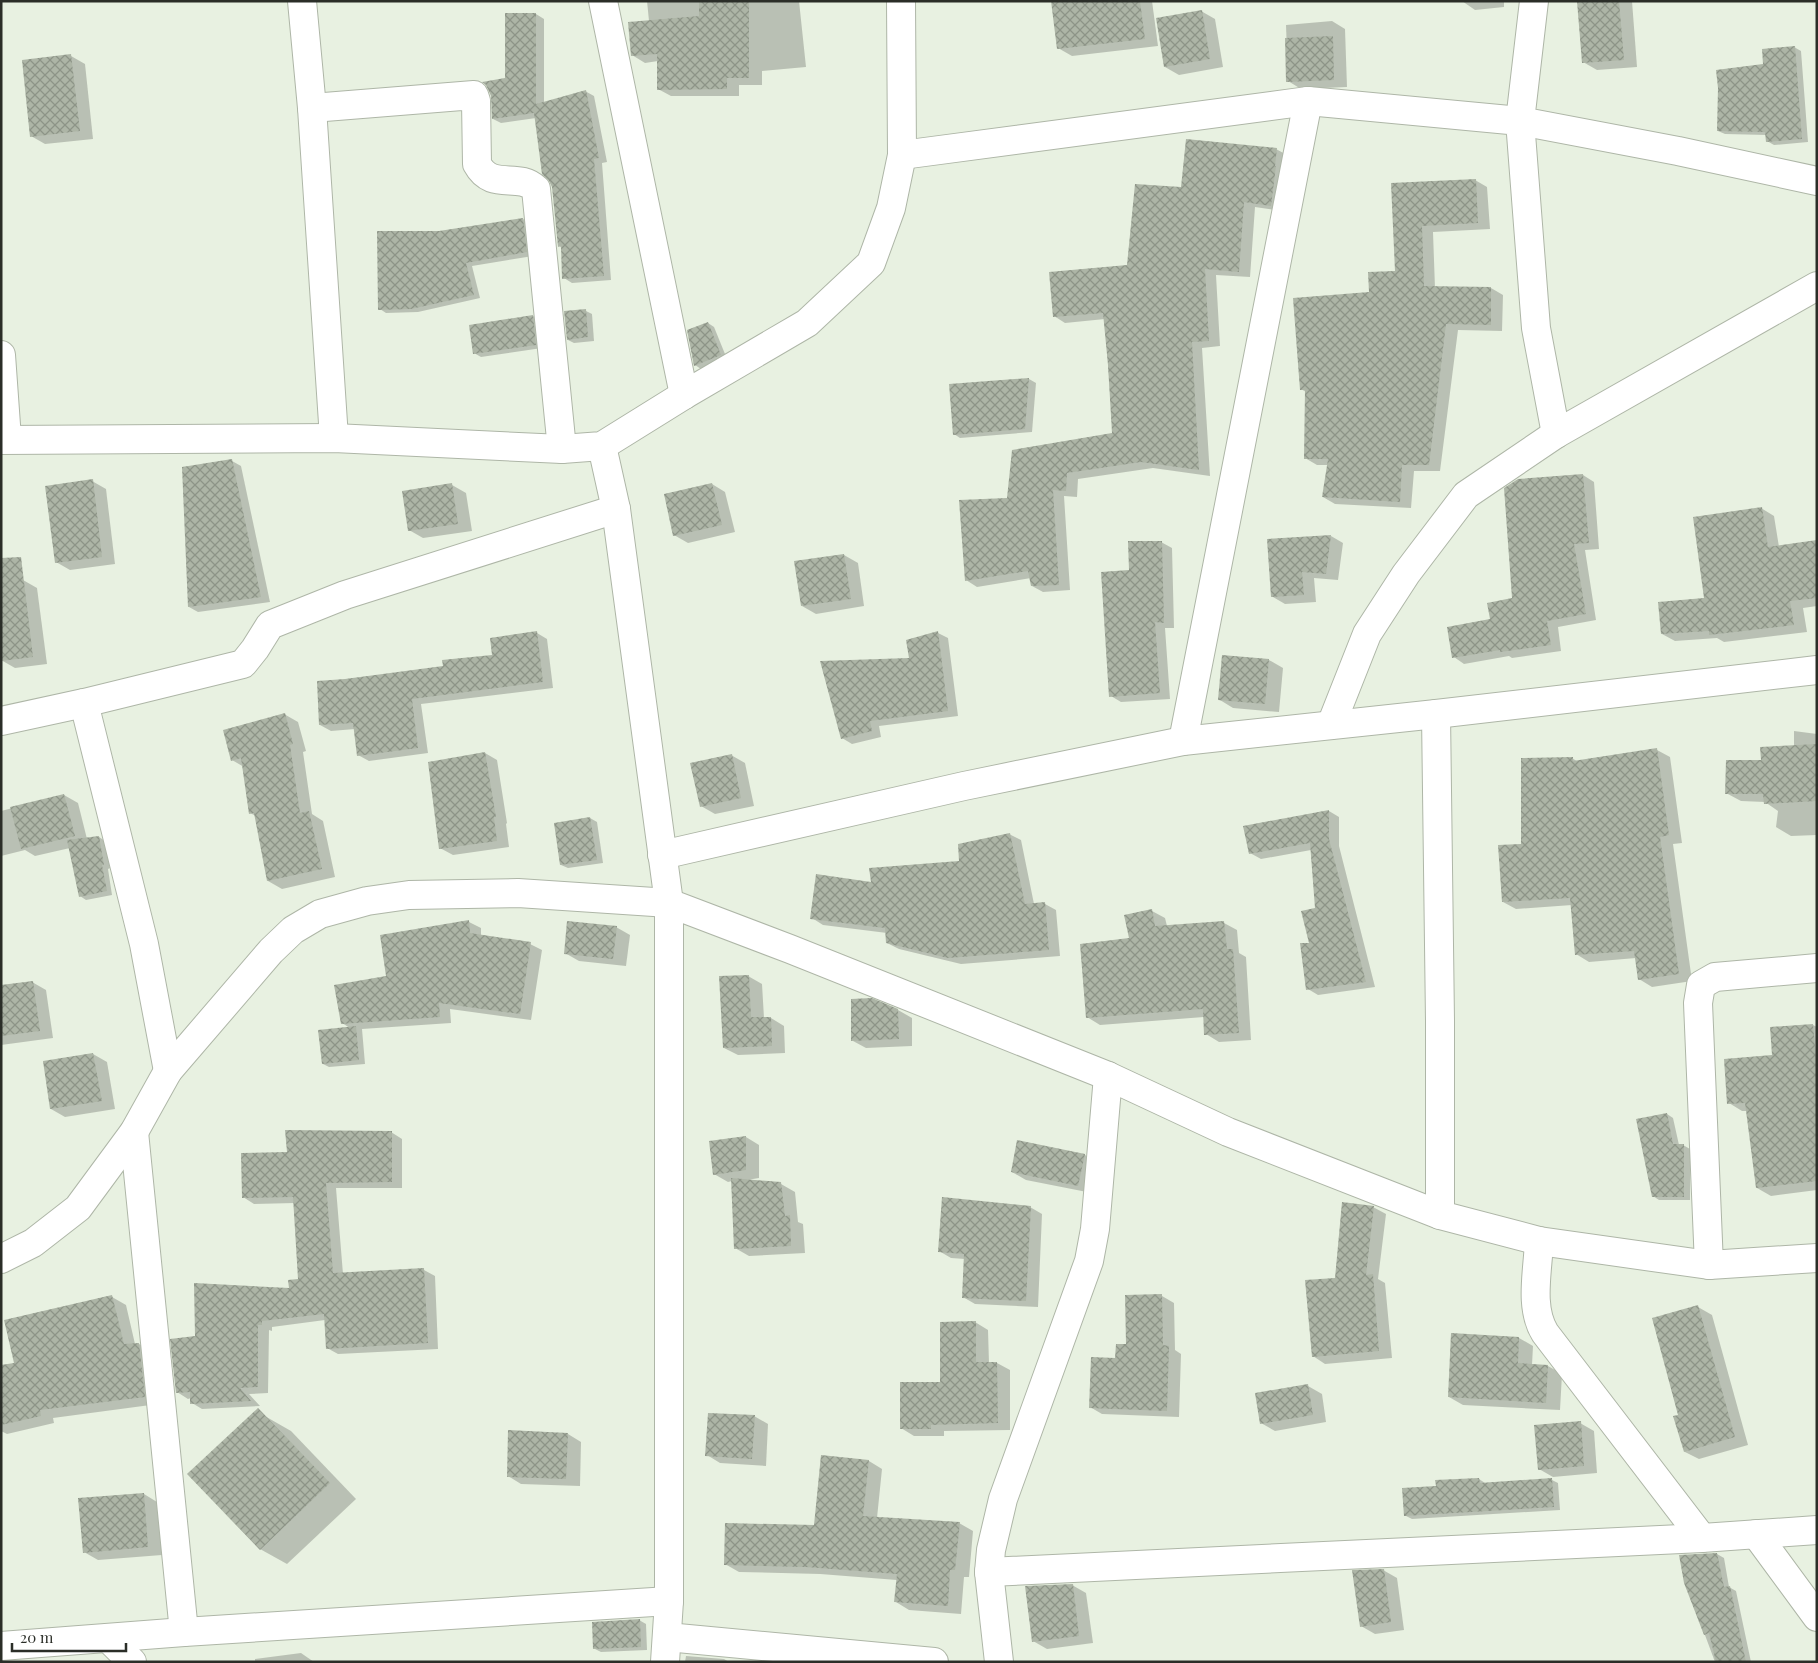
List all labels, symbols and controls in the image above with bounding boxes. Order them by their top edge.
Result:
scale bar [12,1620,126,1652]
text: 20 m [20,1627,54,1647]

